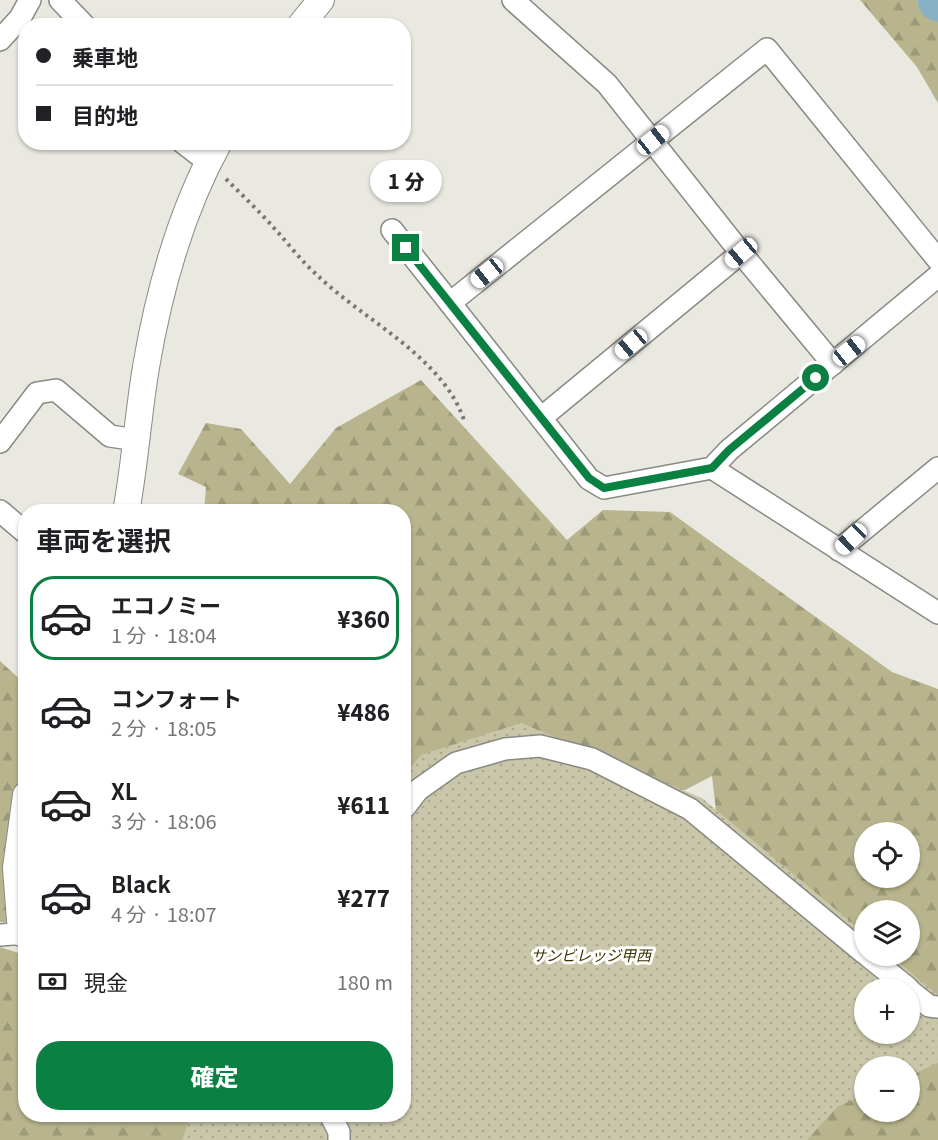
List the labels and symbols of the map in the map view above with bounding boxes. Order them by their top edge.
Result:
car [633,122,673,158]
callout: 1 分 [370,161,442,203]
route end [392,234,419,261]
car [721,235,761,271]
car [467,255,507,291]
car [611,326,651,362]
car [829,333,869,369]
route start [802,364,829,391]
car [832,520,870,558]
park label: サンビレッジ甲西 [531,944,653,965]

